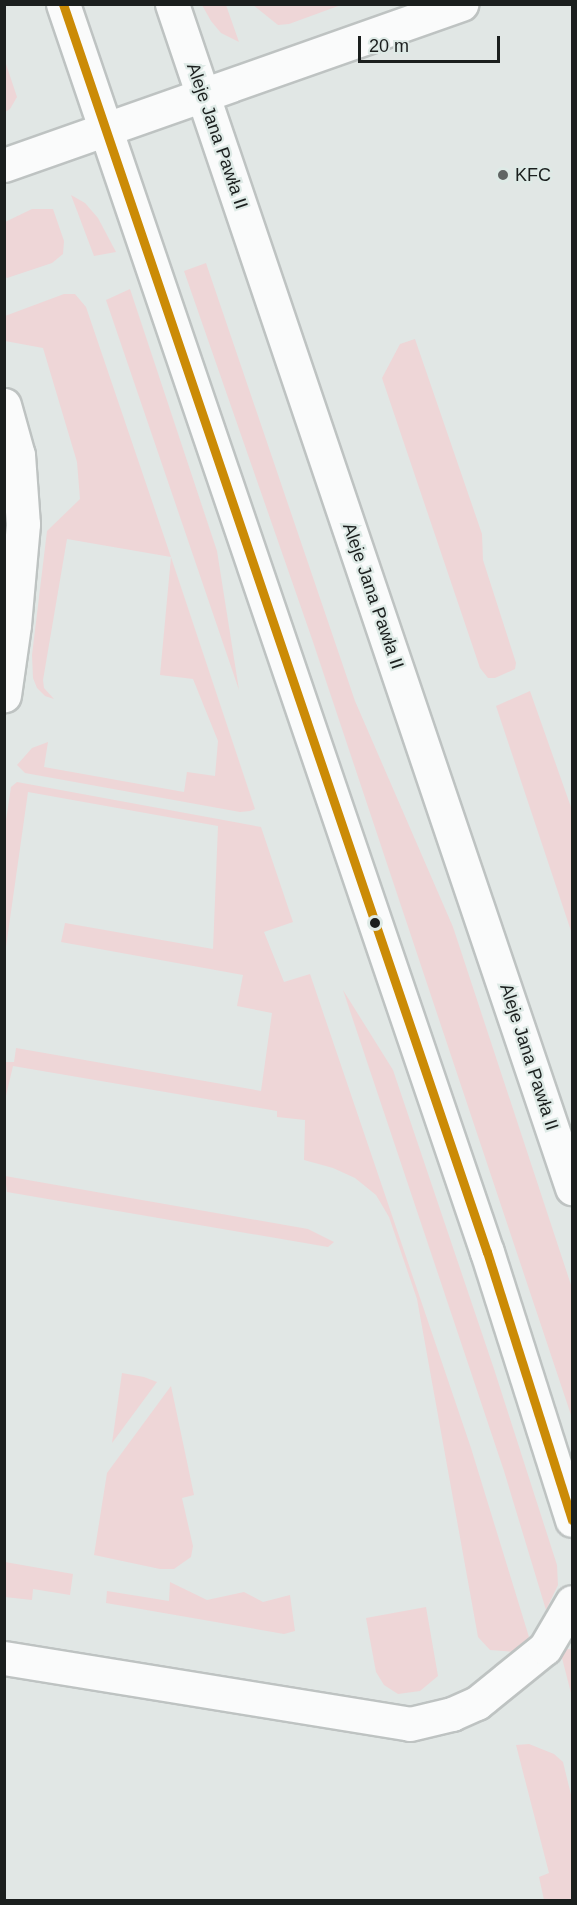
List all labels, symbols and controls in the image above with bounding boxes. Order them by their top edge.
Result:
scale bar [361,24,504,62]
text: 20 m [369,36,409,56]
street label: Aleje Jana Pawła II [182,60,252,212]
place label: KFC [515,164,551,186]
marker: KFC [496,168,510,182]
street label: Aleje Jana Pawła II [338,520,408,672]
unlabelled marker [369,917,381,929]
street label: Aleje Jana Pawła II [495,981,563,1133]

